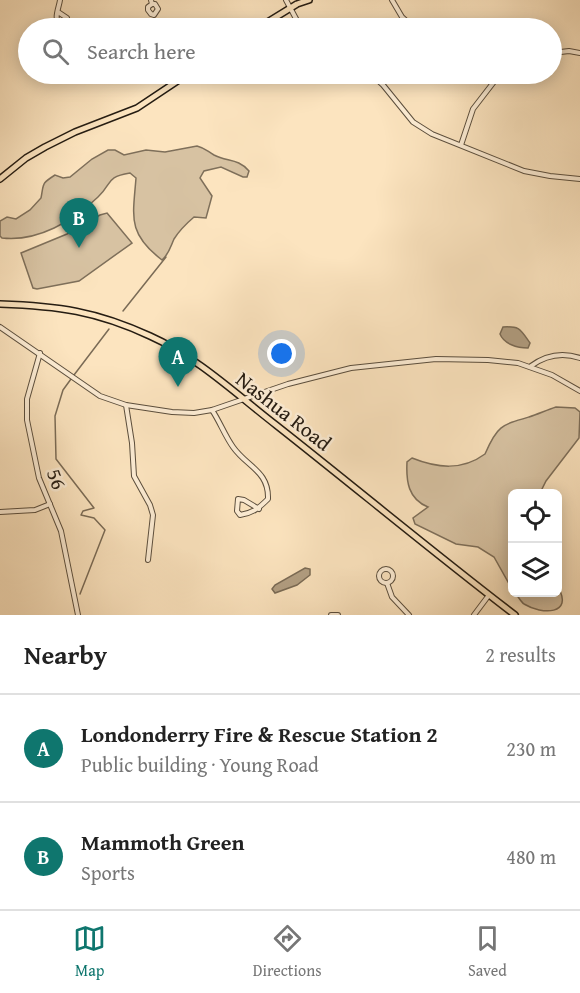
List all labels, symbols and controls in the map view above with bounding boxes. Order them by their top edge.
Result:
search box [18,18,562,84]
icon: search [39,35,72,68]
text: Search here [87,35,196,67]
pin: B [60,198,98,248]
pin: A [158,338,198,387]
your location [267,339,296,368]
street label: Nashua Road [230,364,339,459]
street label: 56 [39,464,75,494]
map controls [508,489,562,597]
button: locate [508,489,562,543]
button: layers [508,543,562,597]
text: Nearby [24,635,107,674]
text: 2 results [485,640,556,669]
text: Londonderry Fire & Rescue Station 2 [81,718,438,750]
text: A [37,734,50,763]
text: 230 m [506,734,556,763]
text: Public building · Young Road [81,750,319,779]
text: Mammoth Green [81,826,245,858]
text: B [37,842,50,871]
text: 480 m [506,842,556,871]
text: Sports [81,858,135,887]
tab: Map [73,922,106,982]
tab: Directions [253,922,322,982]
tab: Saved [468,922,507,982]

